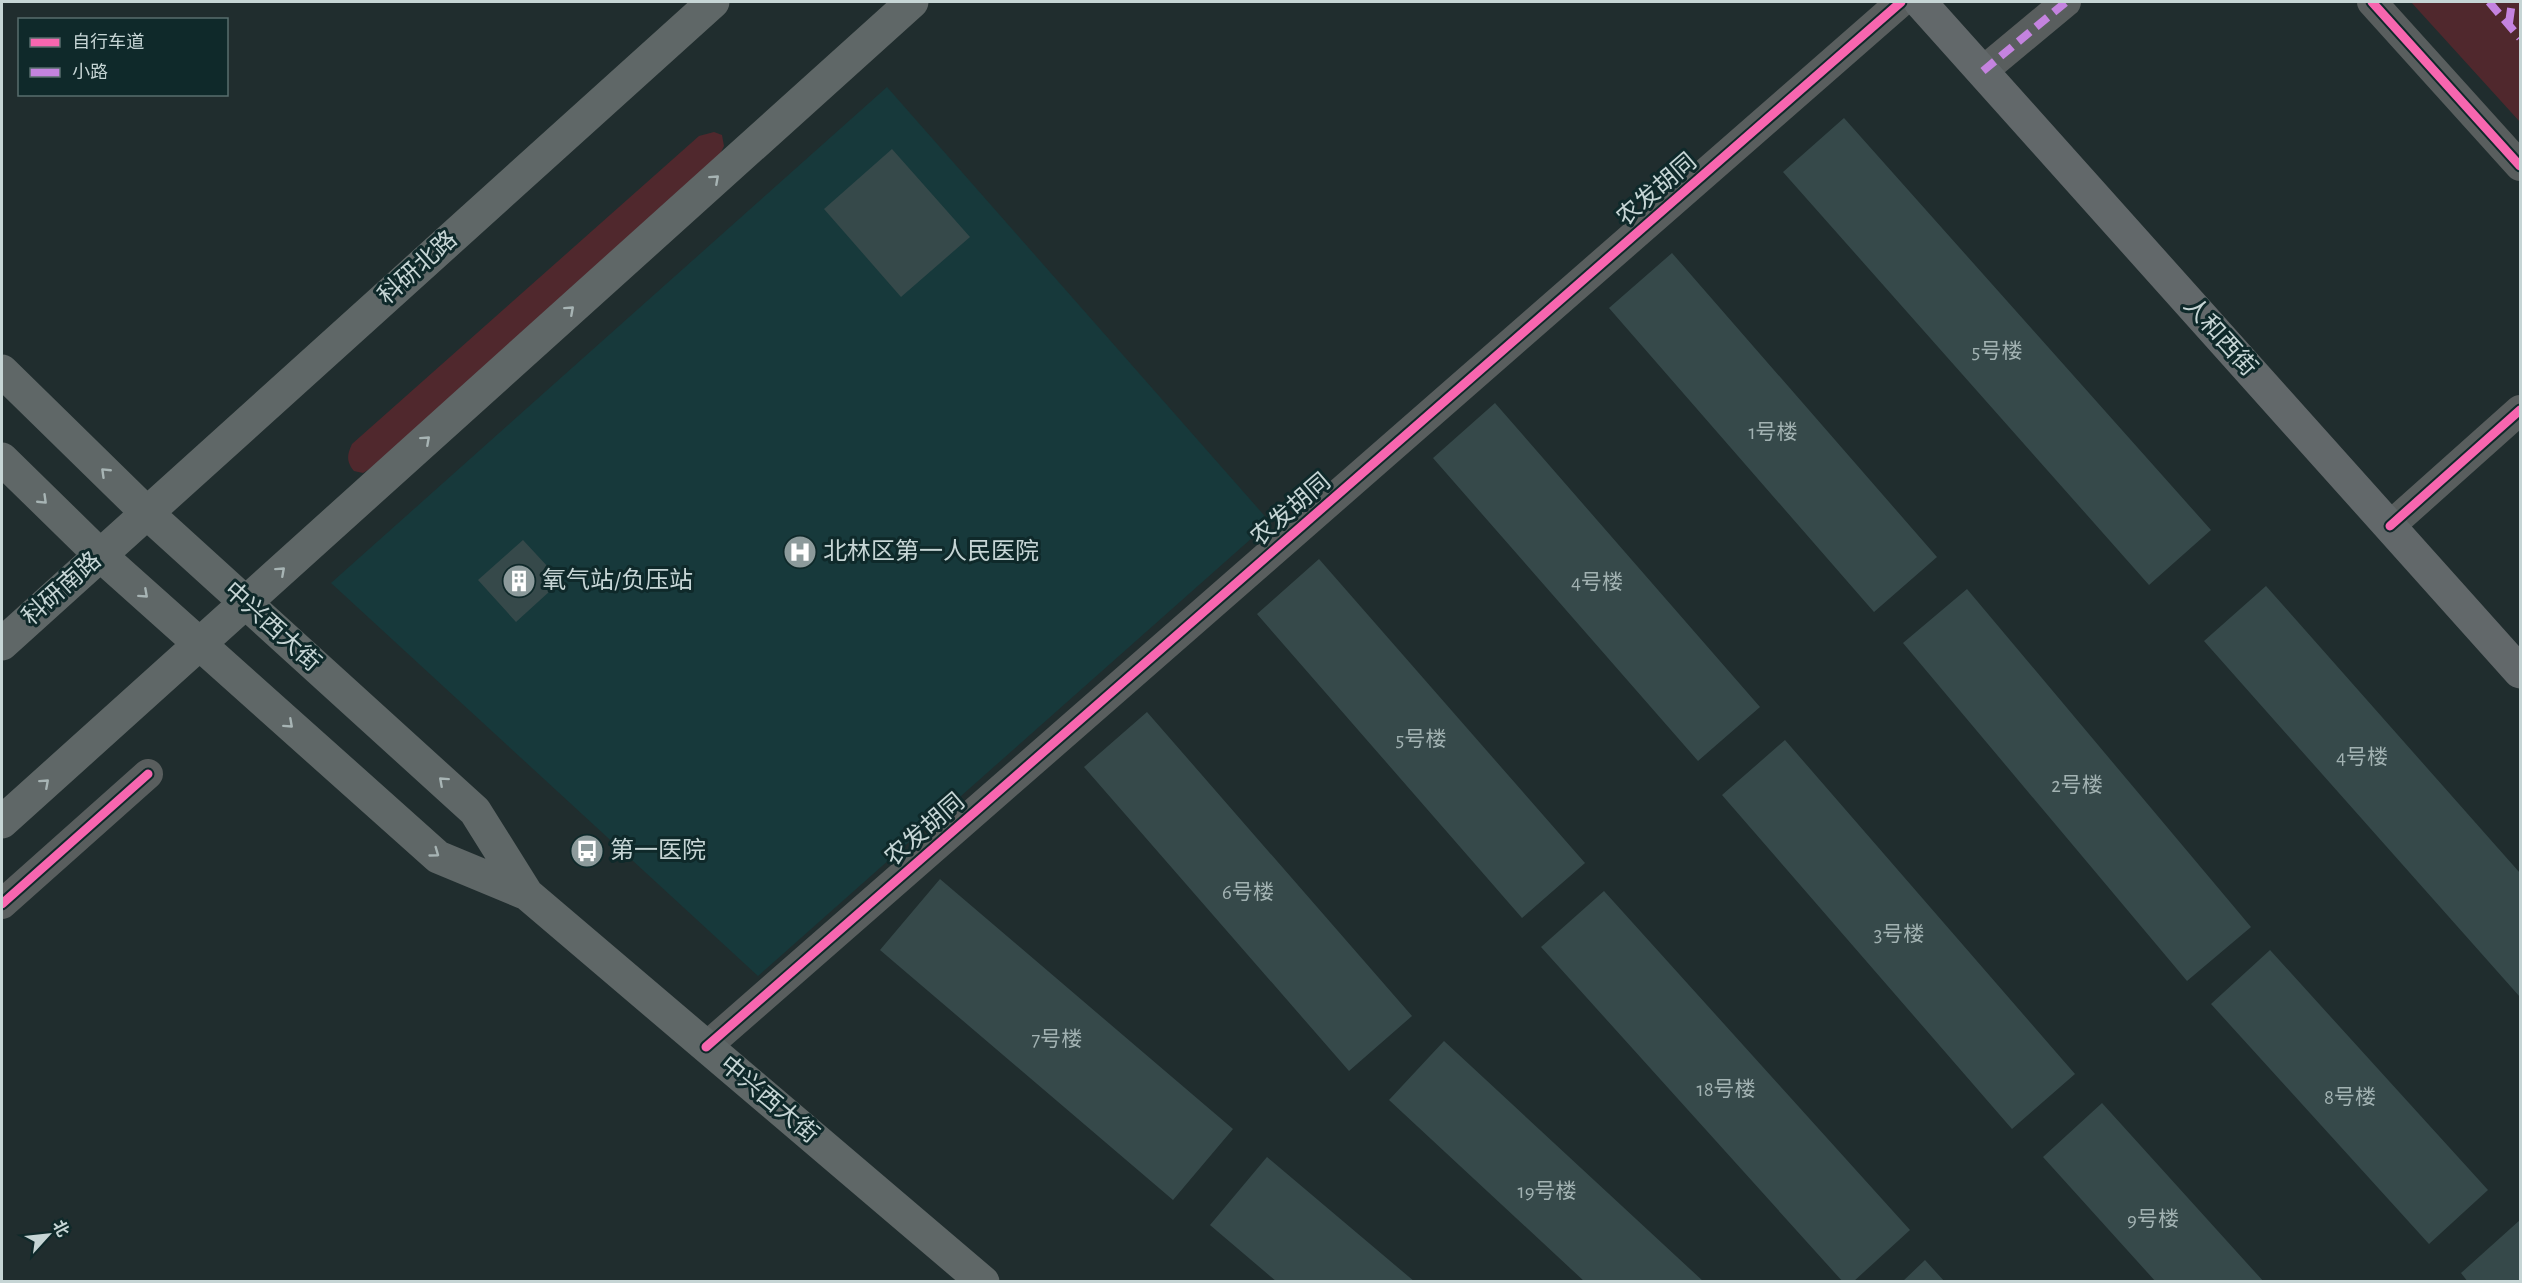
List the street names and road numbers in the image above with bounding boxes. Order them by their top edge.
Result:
street label: 农发胡同 [1612,148,1701,231]
street label: 科研北路 [373,225,462,309]
street label: 人和西街 [2179,292,2263,381]
street label: 农发胡同 [1246,468,1335,551]
street label: 科研南路 [17,546,106,630]
street label: 中兴西大街 [219,576,326,676]
street label: 农发胡同 [880,788,969,871]
street label: 中兴西大街 [715,1051,824,1148]

